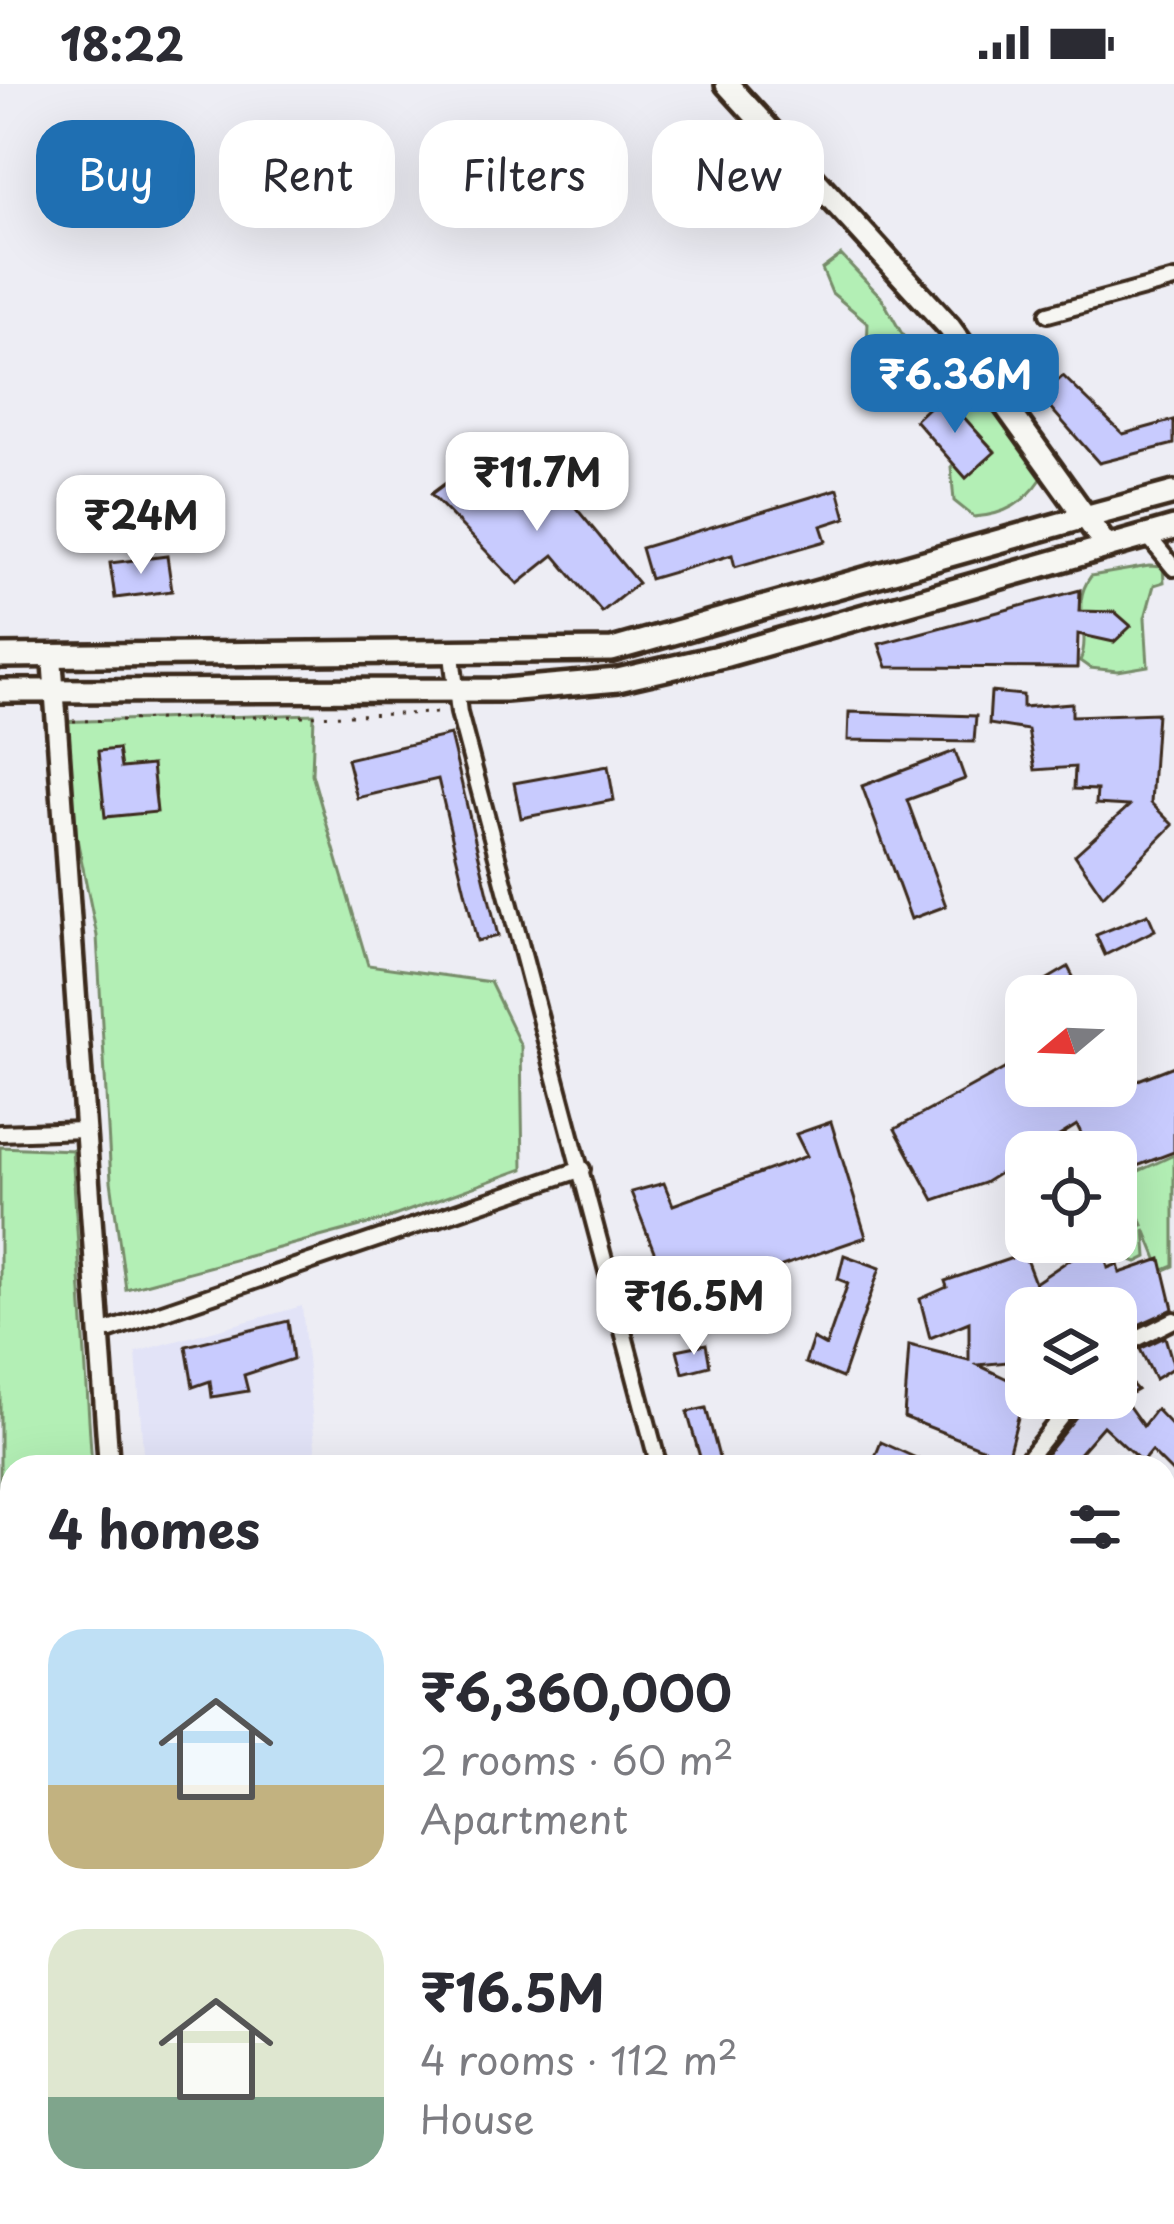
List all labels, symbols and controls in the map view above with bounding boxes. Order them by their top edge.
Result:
text: 18:22 [60,8,184,76]
chip: Buy [36,120,195,228]
chip: Rent [219,120,395,228]
chip: Filters [419,120,628,228]
chip: New [652,120,824,228]
pin: ₹6.36M [857,334,1053,436]
text: ₹6.36M [878,343,1032,402]
pin: ₹11.7M [439,432,635,534]
text: ₹11.7M [473,441,601,500]
pin: ₹24M [70,475,212,577]
text: ₹24M [83,484,199,543]
north arrow [1005,975,1137,1107]
map controls [1005,975,1137,1419]
button: locate [1005,1131,1137,1263]
pin: ₹16.5M [596,1256,792,1358]
text: ₹16.5M [623,1265,765,1324]
button: layers [1005,1287,1137,1419]
text: 4 homes [48,1489,260,1566]
icon: filters [1062,1494,1128,1560]
text: ₹6,360,000 [420,1652,732,1729]
icon: home [144,1677,288,1821]
text: 2 rooms · 60 m² [420,1729,734,1788]
text: Apartment [420,1788,628,1847]
text: ₹16.5M [420,1952,605,2029]
icon: home [144,1977,288,2121]
text: 4 rooms · 112 m² [420,2029,738,2088]
text: House [420,2088,534,2147]

